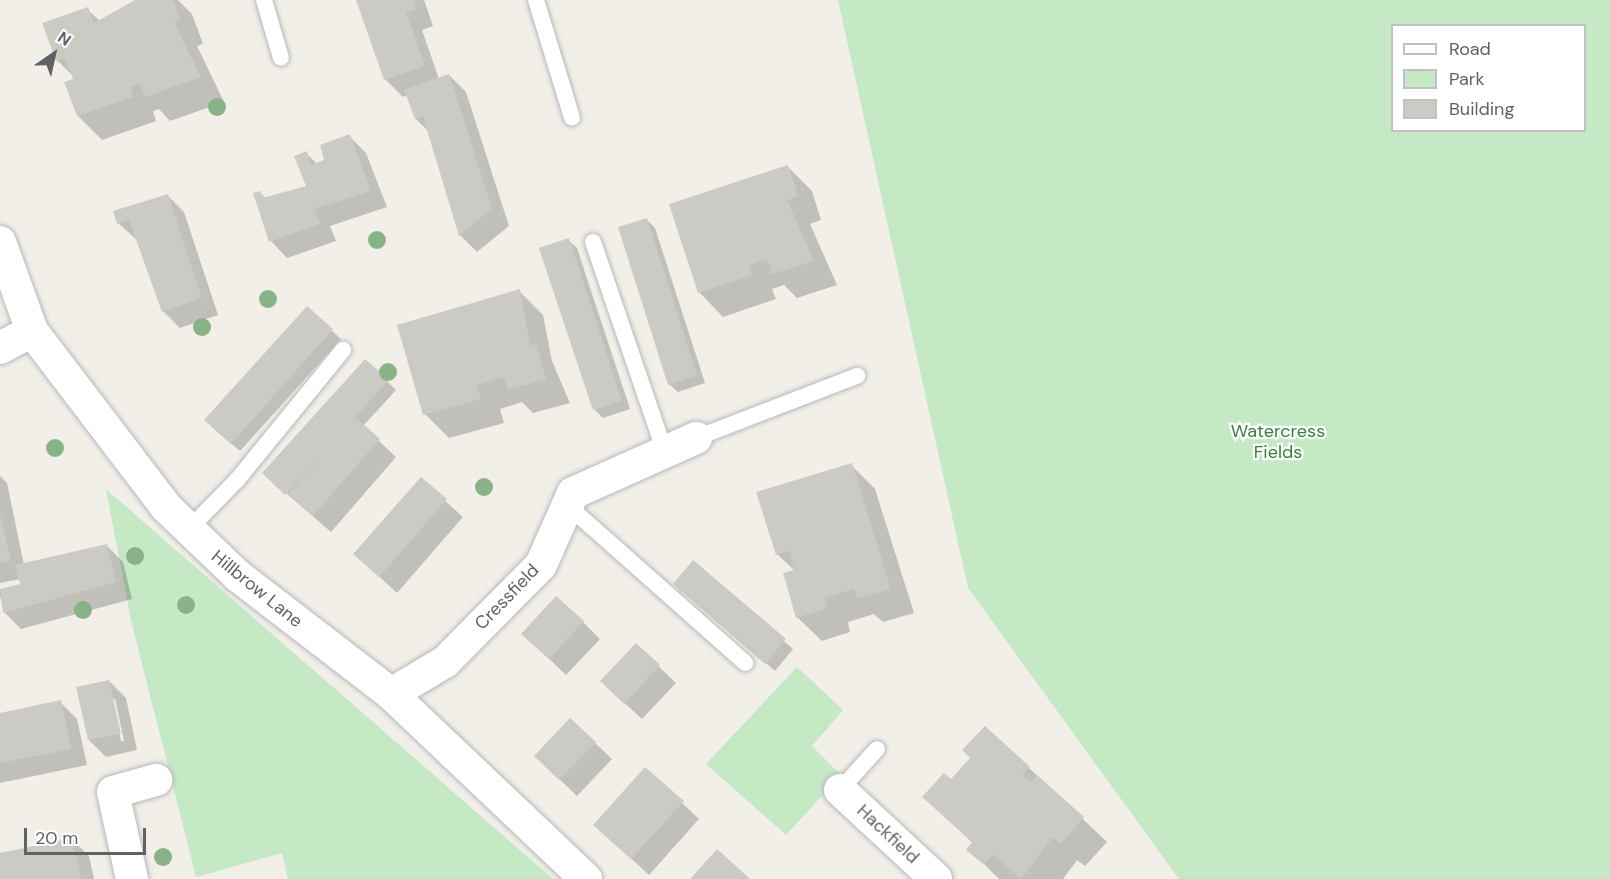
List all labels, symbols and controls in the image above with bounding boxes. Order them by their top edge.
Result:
north arrow [24,24,84,84]
legend [1391,24,1586,132]
text: N [54,27,75,51]
text: Road [1449,37,1491,61]
text: Park [1449,67,1485,91]
text: Building [1449,97,1514,121]
park label: Watercress Fields [1231,421,1325,464]
street label: Hillbrow Lane [207,546,307,632]
street label: Cressfield [470,560,544,634]
street label: Hackfield [852,800,924,868]
scale bar [27,816,148,854]
text: 20 m [35,826,78,850]

